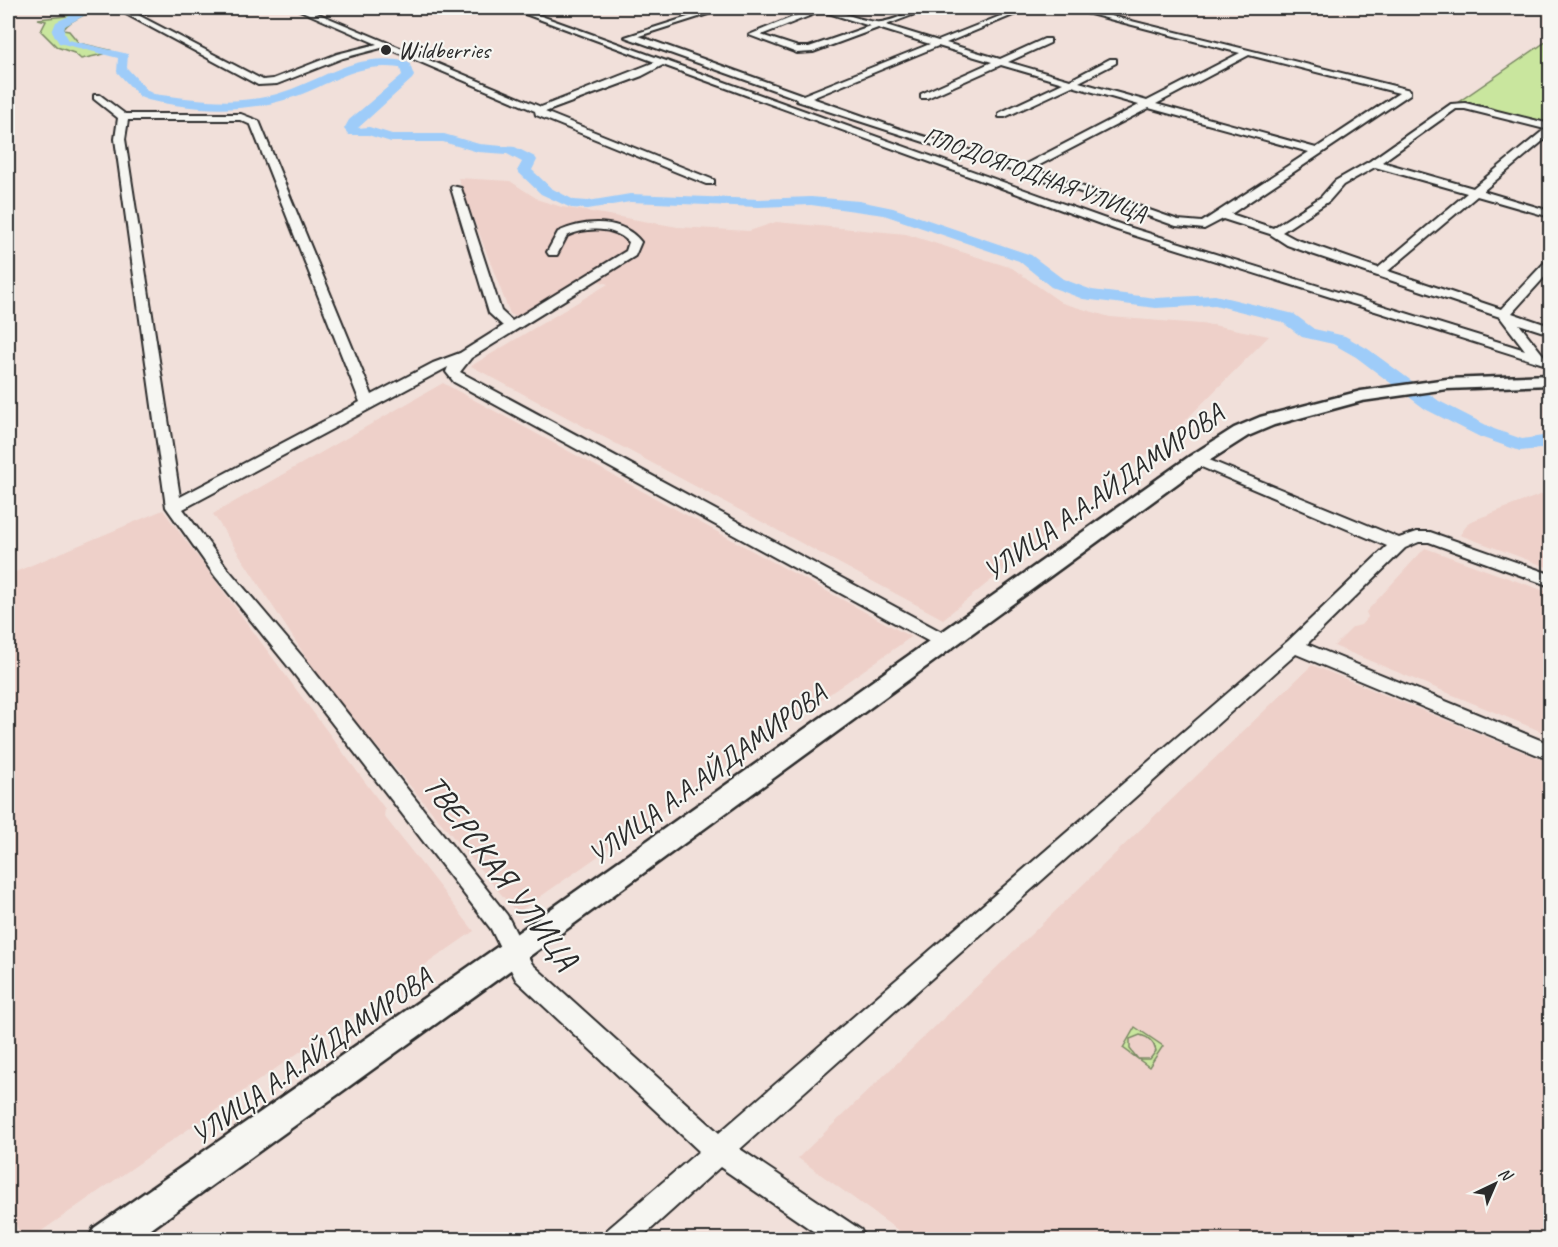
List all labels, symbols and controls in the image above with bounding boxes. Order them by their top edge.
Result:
place label: Wildberries [398,35,492,65]
marker: Wildberries [379,43,393,57]
street label: ПЛОДОЯГОДНАЯ УЛИЦА [919,120,1152,229]
street label: УЛИЦА А.А.АЙДАМИРОВА [976,395,1232,588]
street label: УЛИЦА А.А.АЙДАМИРОВА [581,675,834,872]
street label: ТВЕРСКАЯ УЛИЦА [414,766,589,979]
street label: УЛИЦА А.А.АЙДАМИРОВА [184,959,440,1152]
north arrow [1465,1154,1525,1214]
text: N [1494,1163,1517,1187]

